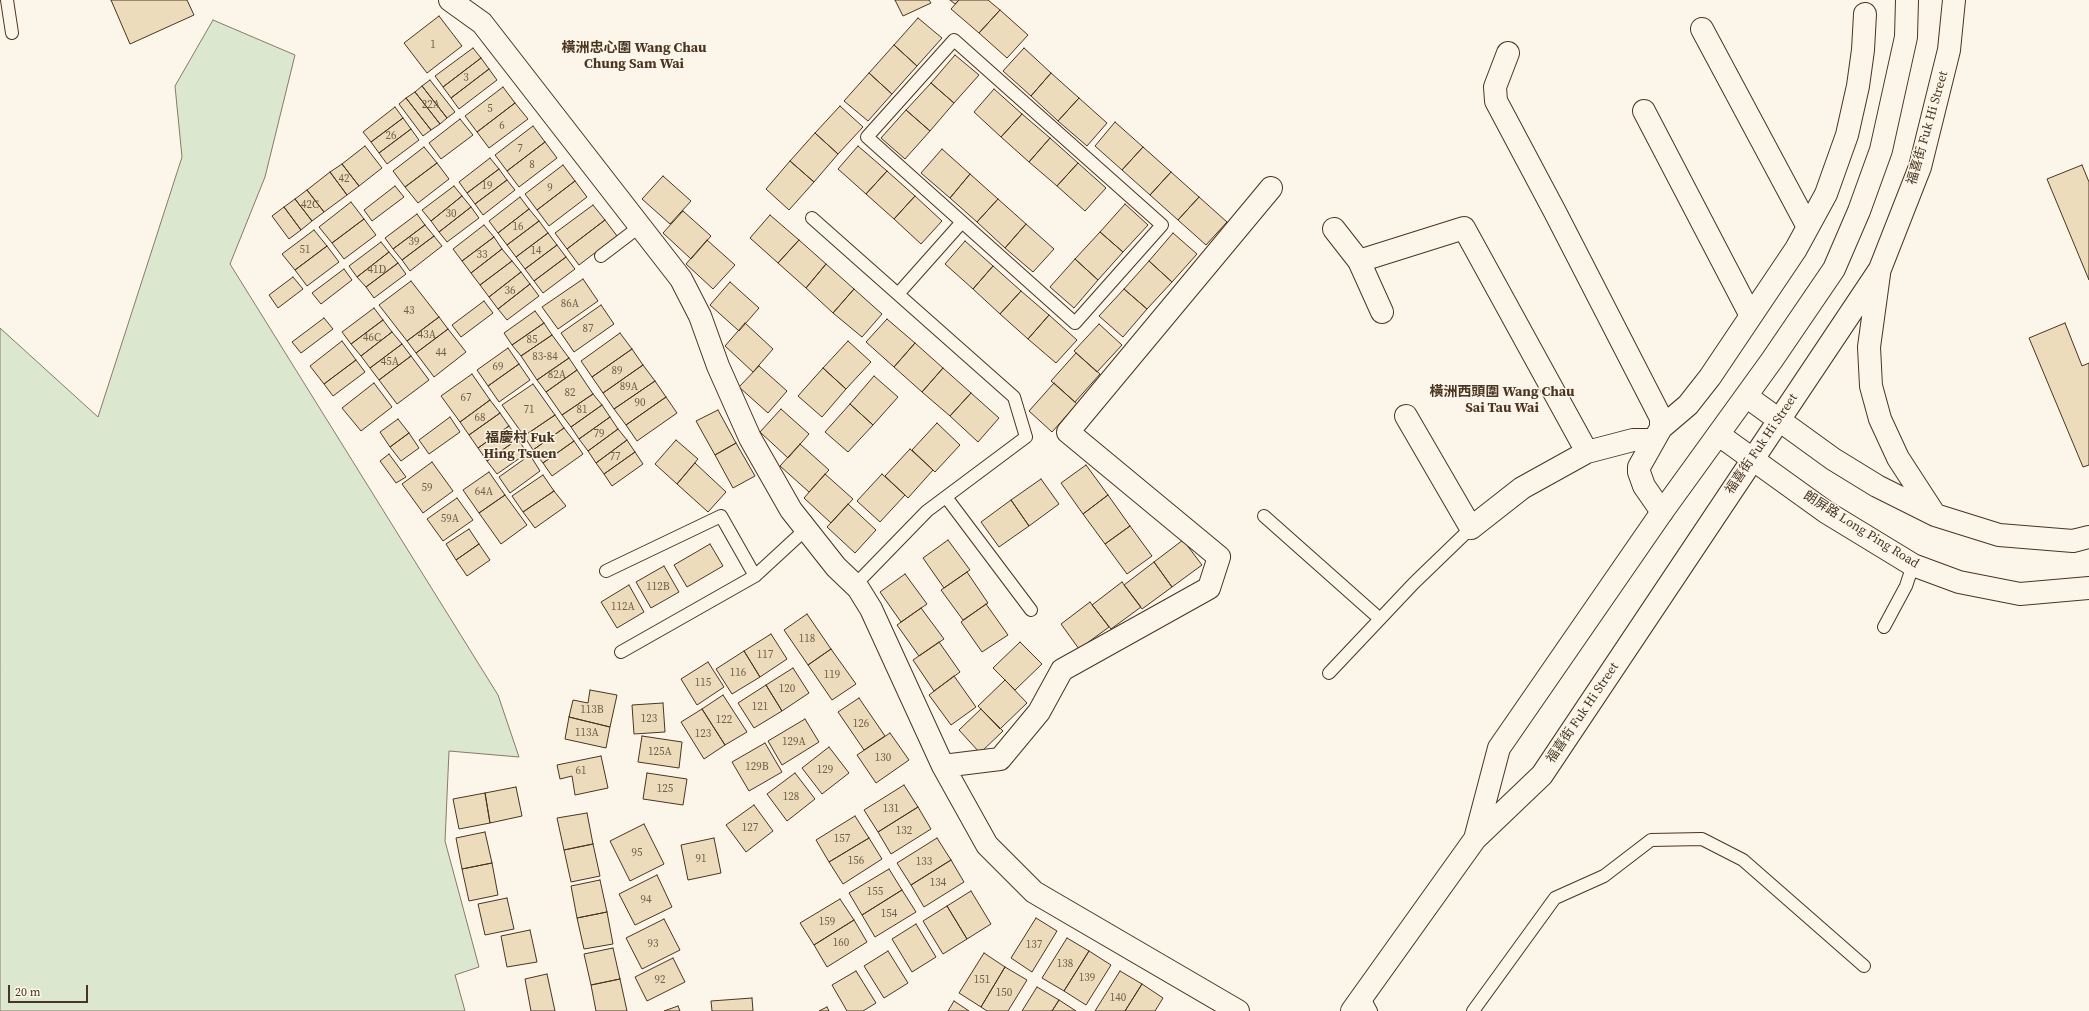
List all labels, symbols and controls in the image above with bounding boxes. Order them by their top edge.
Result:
house number: 1 [430,38,436,52]
district label: 橫洲忠心圍 Wang Chau Chung Sam Wai [561,40,707,72]
street label: 福喜街 Fuk Hi Street [1904,69,1952,187]
house number: 3 [463,71,469,85]
house number: 22A [422,98,440,112]
house number: 5 [487,102,493,116]
house number: 6 [499,119,505,133]
house number: 26 [386,129,396,143]
house number: 7 [517,142,523,156]
house number: 8 [529,158,535,172]
house number: 42 [339,172,349,186]
house number: 19 [482,179,492,193]
house number: 9 [547,181,553,195]
house number: 42C [301,198,319,212]
house number: 30 [446,207,456,221]
house number: 16 [513,220,523,234]
house number: 39 [409,235,419,249]
house number: 51 [300,243,310,257]
house number: 14 [531,244,541,258]
house number: 33 [477,248,487,262]
house number: 41D [368,263,386,277]
house number: 36 [505,284,515,298]
house number: 86A [561,297,579,311]
house number: 43 [404,304,414,318]
house number: 87 [583,322,593,336]
house number: 43A [418,328,436,342]
house number: 46C [363,331,381,345]
house number: 85 [527,333,537,347]
house number: 44 [436,346,446,360]
house number: 83-84 [532,350,558,364]
house number: 45A [381,355,399,369]
house number: 69 [493,360,503,374]
house number: 89 [612,364,622,378]
house number: 82A [548,368,566,382]
house number: 89A [620,380,638,394]
district label: 橫洲西頭圍 Wang Chau Sai Tau Wai [1429,384,1575,416]
house number: 82 [565,386,575,400]
house number: 67 [461,391,471,405]
street label: 福喜街 Fuk Hi Street [1723,391,1801,497]
house number: 90 [635,396,645,410]
house number: 71 [524,403,534,417]
house number: 81 [577,403,587,417]
house number: 68 [475,411,485,425]
house number: 79 [594,427,604,441]
district label: 福慶村 Fuk Hing Tsuen [483,430,557,462]
house number: 77 [610,450,620,464]
house number: 59 [422,481,432,495]
house number: 64A [475,485,493,499]
street label: 朗屏路 Long Ping Road [1800,488,1922,572]
house number: 59A [441,512,459,526]
house number: 112B [646,580,670,594]
house number: 112A [611,600,635,614]
house number: 118 [799,632,815,646]
house number: 117 [757,648,773,662]
street label: 福喜街 Fuk Hi Street [1544,660,1622,766]
house number: 116 [730,666,746,680]
house number: 119 [824,668,840,682]
house number: 115 [695,676,711,690]
house number: 120 [779,682,795,696]
house number: 121 [752,700,768,714]
house number: 113B [580,703,604,717]
house number: 123 [641,712,657,726]
house number: 122 [716,713,732,727]
house number: 126 [853,717,869,731]
house number: 113A [575,726,599,740]
house number: 123 [695,727,711,741]
house number: 129A [782,735,806,749]
house number: 125A [648,745,672,759]
house number: 130 [875,751,891,765]
house number: 129B [745,760,769,774]
house number: 129 [817,763,833,777]
house number: 61 [576,764,586,778]
house number: 125 [657,782,673,796]
house number: 128 [783,790,799,804]
house number: 131 [883,802,899,816]
house number: 127 [742,821,758,835]
house number: 132 [896,824,912,838]
house number: 157 [834,832,850,846]
house number: 95 [632,846,642,860]
house number: 91 [696,852,706,866]
house number: 156 [848,854,864,868]
house number: 133 [916,855,932,869]
house number: 134 [930,876,946,890]
house number: 155 [867,885,883,899]
house number: 94 [641,893,651,907]
house number: 154 [881,907,897,921]
house number: 159 [819,915,835,929]
house number: 160 [833,936,849,950]
house number: 93 [648,937,658,951]
house number: 137 [1026,938,1042,952]
house number: 138 [1057,957,1073,971]
house number: 139 [1079,971,1095,985]
house number: 92 [655,973,665,987]
house number: 151 [974,973,990,987]
scale bar [10,977,90,1003]
text: 20 m [15,984,41,1000]
house number: 150 [996,986,1012,1000]
house number: 140 [1110,991,1126,1005]

